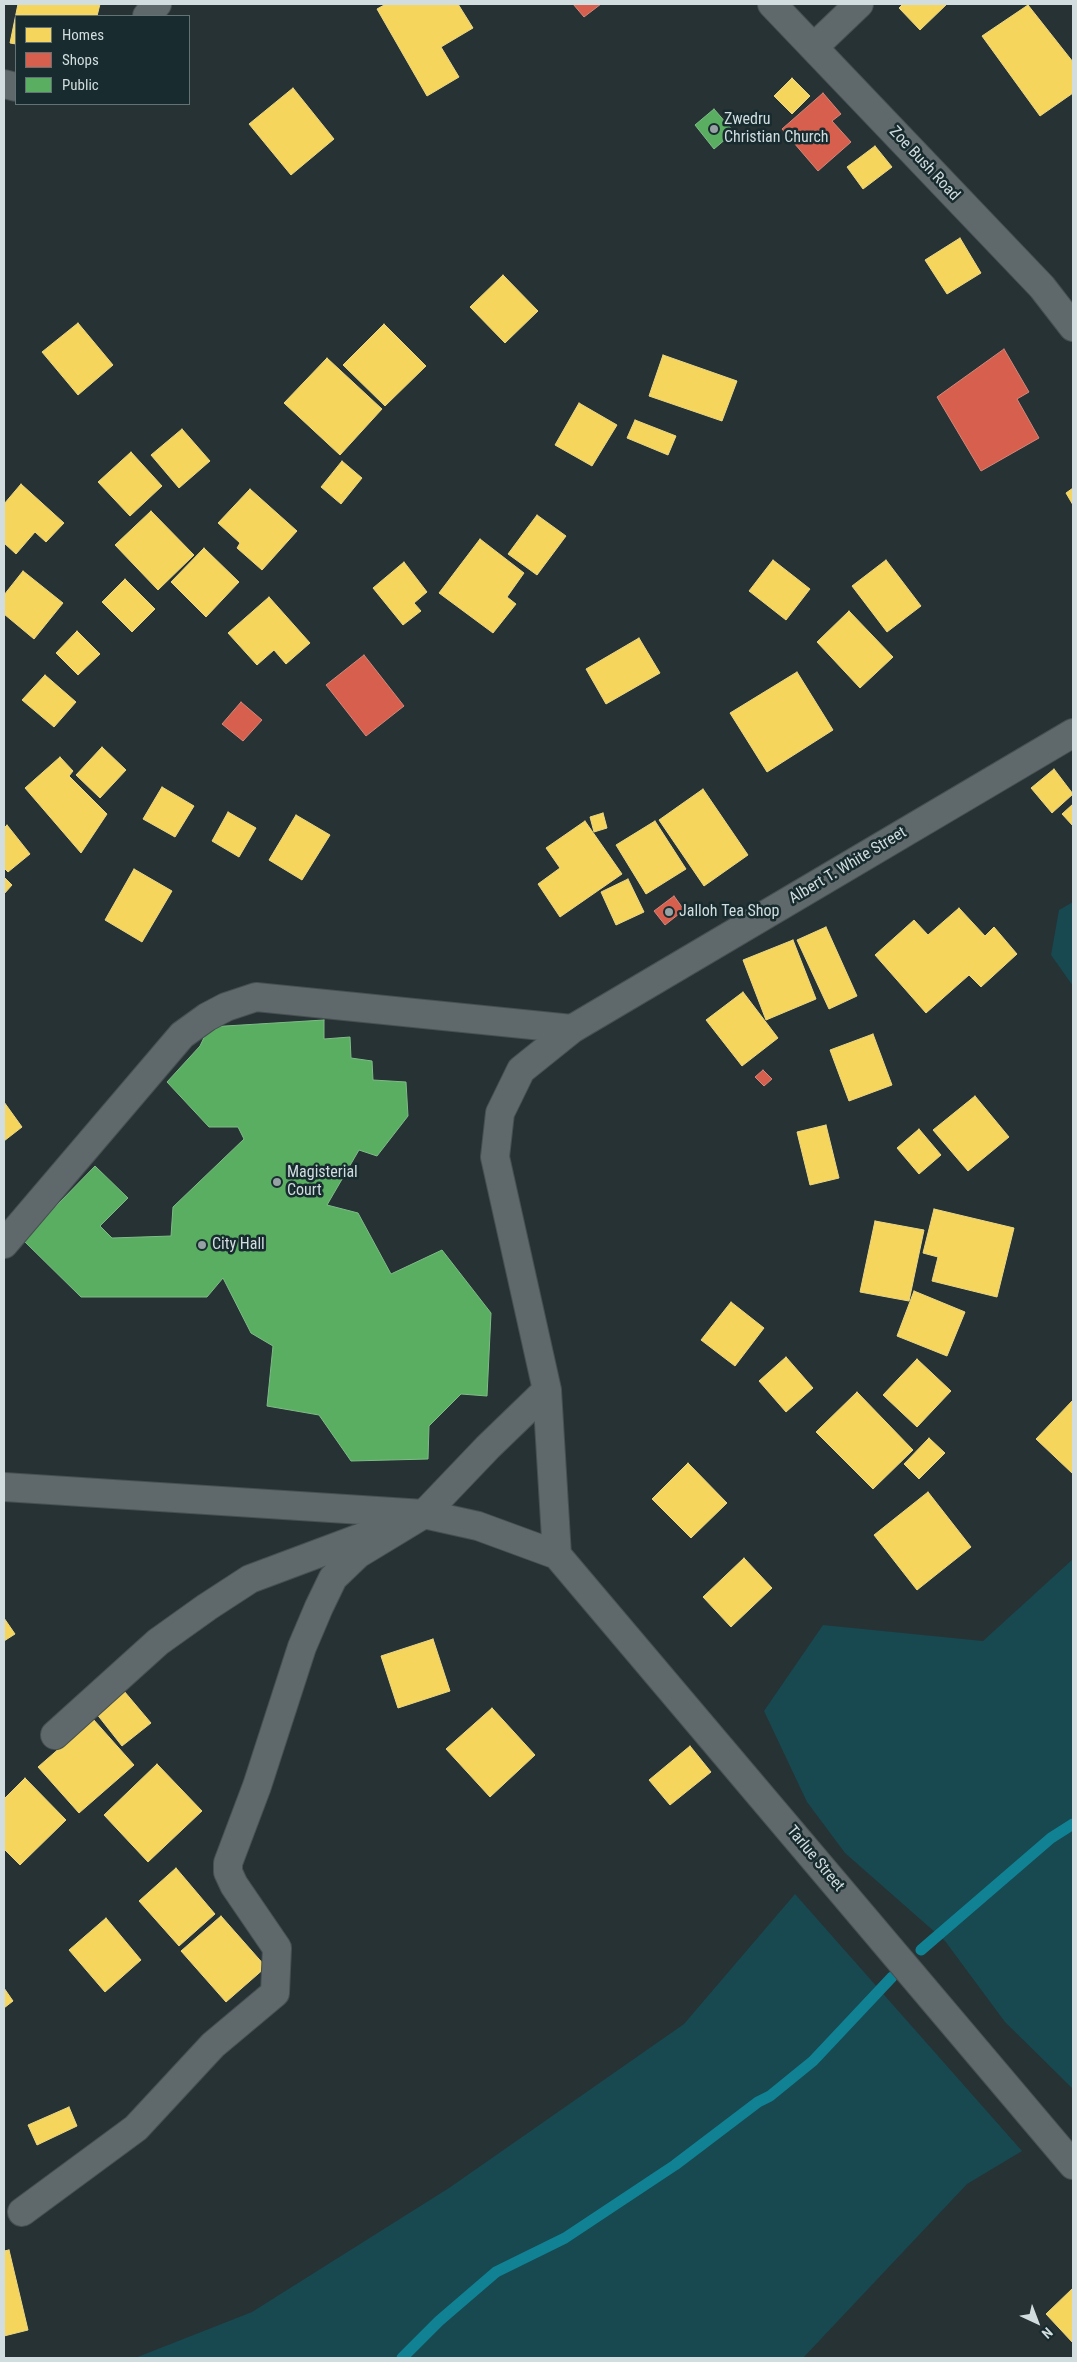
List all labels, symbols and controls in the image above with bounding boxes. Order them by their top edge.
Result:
legend [15,15,190,105]
text: Homes [62,26,104,44]
text: Shops [62,51,99,69]
text: Public [62,76,99,94]
place label: Zwedru Christian Church [724,110,829,148]
marker: Zwedru Christian Church [708,123,720,135]
street label: Zoe Bush Road [885,123,963,205]
street label: Albert T. White Street [786,823,910,909]
place label: Jalloh Tea Shop [679,902,780,922]
marker: Jalloh Tea Shop [663,906,675,918]
place label: Magisterial Court [287,1163,358,1201]
marker: Magisterial Court [271,1176,283,1188]
place label: City Hall [212,1235,265,1255]
marker: City Hall [196,1239,208,1251]
street label: Tarlue Street [782,1822,848,1896]
north arrow [1012,2297,1062,2347]
text: N [1039,2324,1056,2342]

